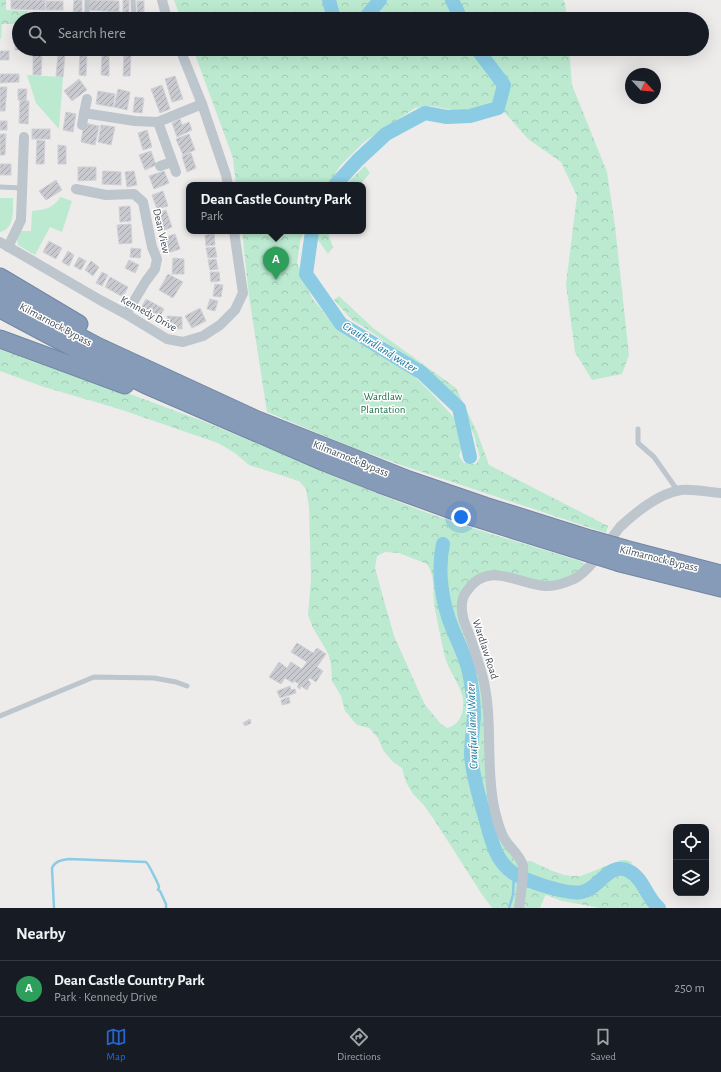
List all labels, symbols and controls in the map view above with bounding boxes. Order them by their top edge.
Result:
search box [12,12,709,56]
icon: search [26,23,48,45]
text: Search here [58,26,126,41]
north arrow [625,68,661,104]
popup [186,182,366,234]
text: Dean Castle Country Park [201,192,351,207]
street label: Dean View [151,207,172,255]
text: Park [201,210,223,223]
pin: A [263,247,289,280]
street label: Kennedy Drive [119,294,179,333]
street label: Kilmarnock Bypass [18,301,94,348]
water label: Craufurdland water [341,319,420,375]
park label: Wardlaw Plantation [361,391,405,415]
street label: Kilmarnock Bypass [312,438,390,479]
your location [451,507,471,527]
street label: Kilmarnock Bypass [619,543,699,574]
street label: Wardlaw Road [471,618,500,681]
water label: Craufurdland Water [464,681,480,769]
map controls [673,824,709,896]
button: locate [673,824,709,860]
button: layers [673,860,709,896]
text: Nearby [16,925,66,942]
text: Dean Castle Country Park [54,973,205,988]
text: A [25,982,33,995]
text: 250 m [674,982,705,995]
text: Park · Kennedy Drive [54,991,157,1004]
tab: Map [105,1026,127,1063]
tab: Directions [337,1026,381,1063]
tab: Saved [591,1026,616,1063]

